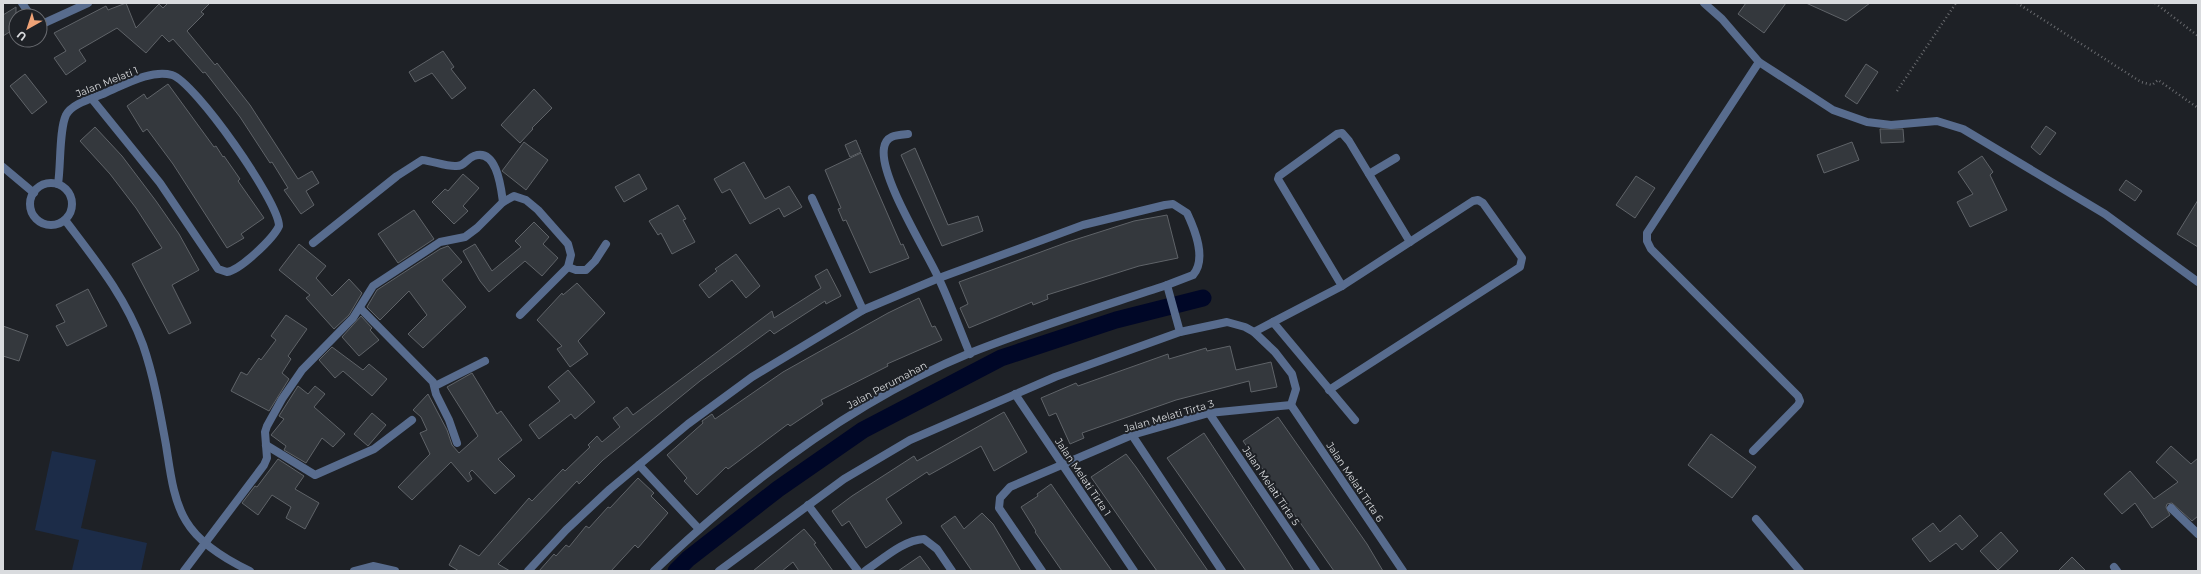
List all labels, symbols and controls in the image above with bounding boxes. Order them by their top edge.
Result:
north arrow [8,8,48,48]
text: U [14,28,29,44]
street label: Jalan Melati 1 [73,64,140,101]
street label: Jalan Perumahan [844,358,929,412]
street label: Jalan Melati Tirta 3 [1122,397,1216,435]
street label: Jalan Melati Tirta 1 [1052,435,1114,518]
street label: Jalan Melati Tirta 6 [1323,439,1387,524]
street label: Jalan Melati Tirta 5 [1239,443,1303,528]

